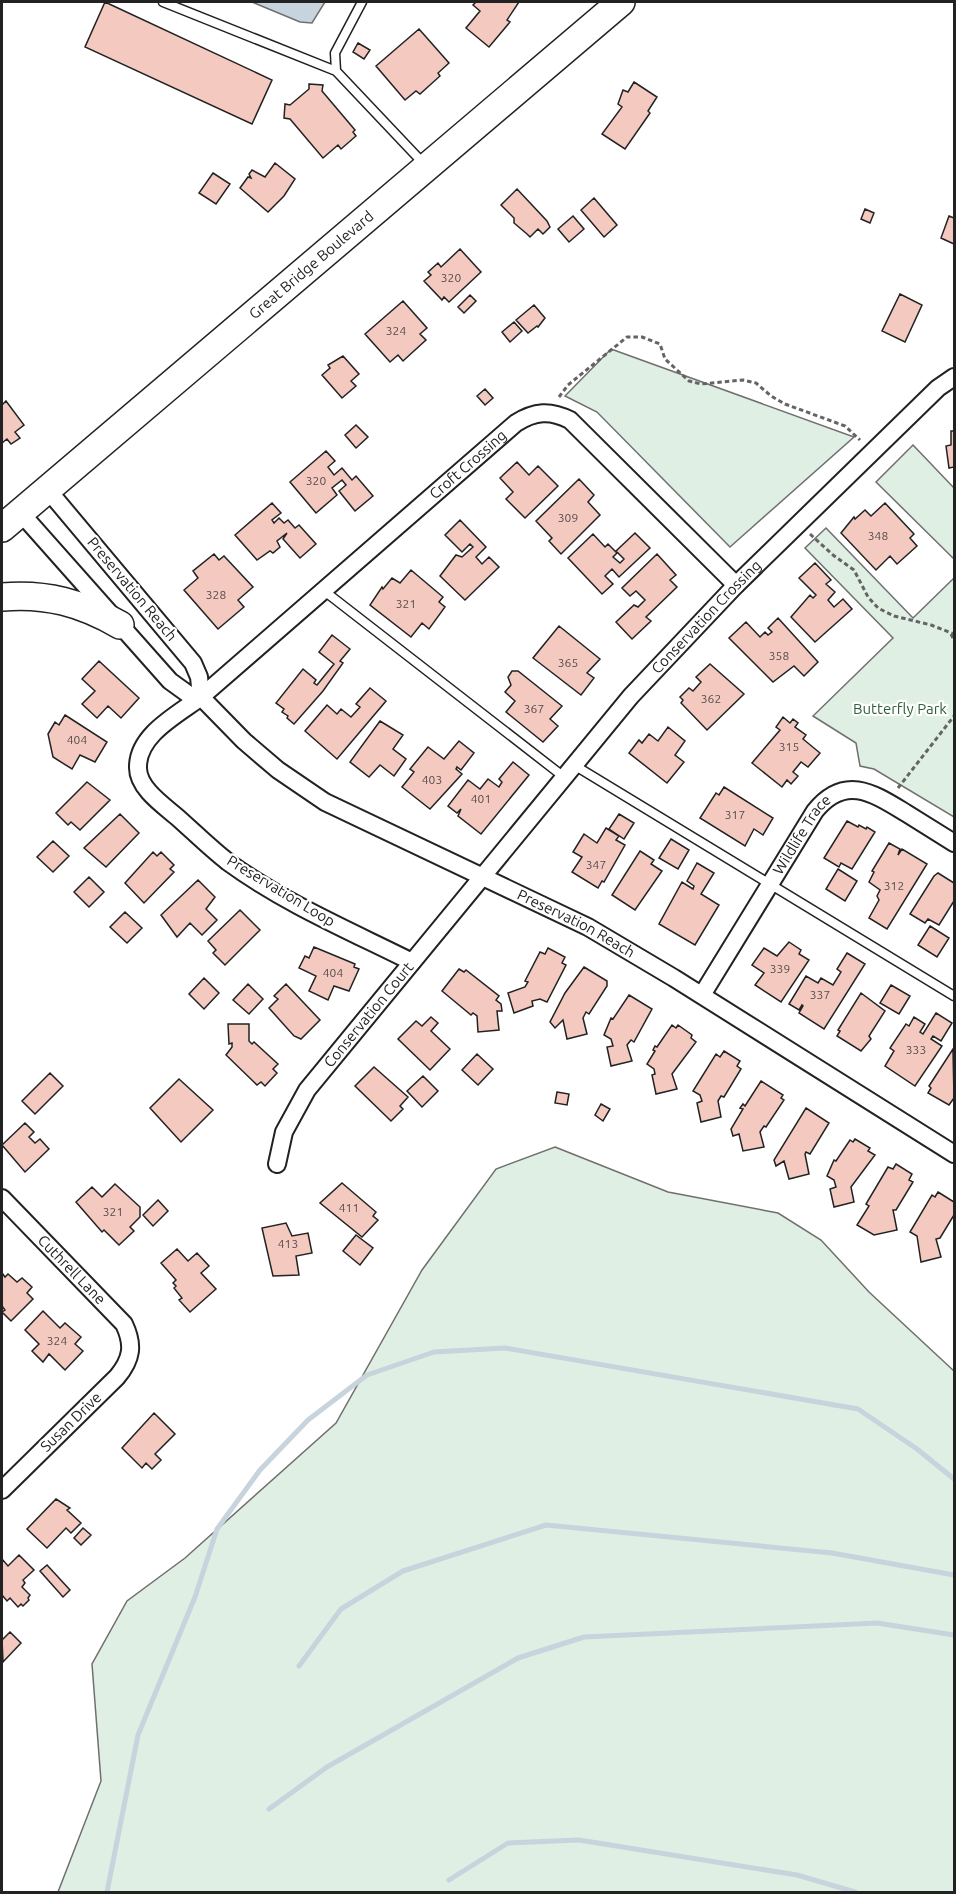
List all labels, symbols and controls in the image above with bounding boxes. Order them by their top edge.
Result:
street label: Great Bridge Boulevard [246,207,377,322]
house number: 320 [441,271,461,284]
house number: 324 [386,324,406,337]
street label: Croft Crossing [426,426,510,502]
house number: 320 [306,474,326,487]
house number: 309 [558,511,578,524]
house number: 348 [868,529,888,542]
street label: Preservation Reach [84,533,181,644]
street label: Conservation Crossing [648,556,764,677]
house number: 328 [206,588,226,601]
house number: 321 [396,597,416,610]
house number: 358 [769,649,789,662]
house number: 365 [558,656,578,669]
house number: 362 [701,692,721,705]
park label: Butterfly Park [853,700,947,717]
house number: 367 [524,702,544,715]
house number: 404 [67,733,87,746]
house number: 315 [779,740,799,753]
house number: 403 [422,773,442,786]
street label: Wildlife Trace [769,791,834,877]
house number: 401 [471,792,491,805]
house number: 317 [725,808,745,821]
street label: Preservation Loop [224,852,338,930]
house number: 347 [586,858,606,871]
house number: 312 [884,879,904,892]
street label: Preservation Reach [515,886,638,961]
street label: Conservation Court [320,958,417,1070]
house number: 339 [770,962,790,975]
house number: 404 [323,966,343,979]
house number: 337 [810,988,830,1001]
house number: 333 [906,1043,926,1056]
house number: 411 [339,1201,359,1214]
house number: 321 [103,1205,123,1218]
street label: Cuthrell Lane [35,1231,109,1308]
house number: 413 [278,1237,298,1250]
house number: 324 [47,1334,67,1347]
street label: Susan Drive [37,1388,105,1455]

